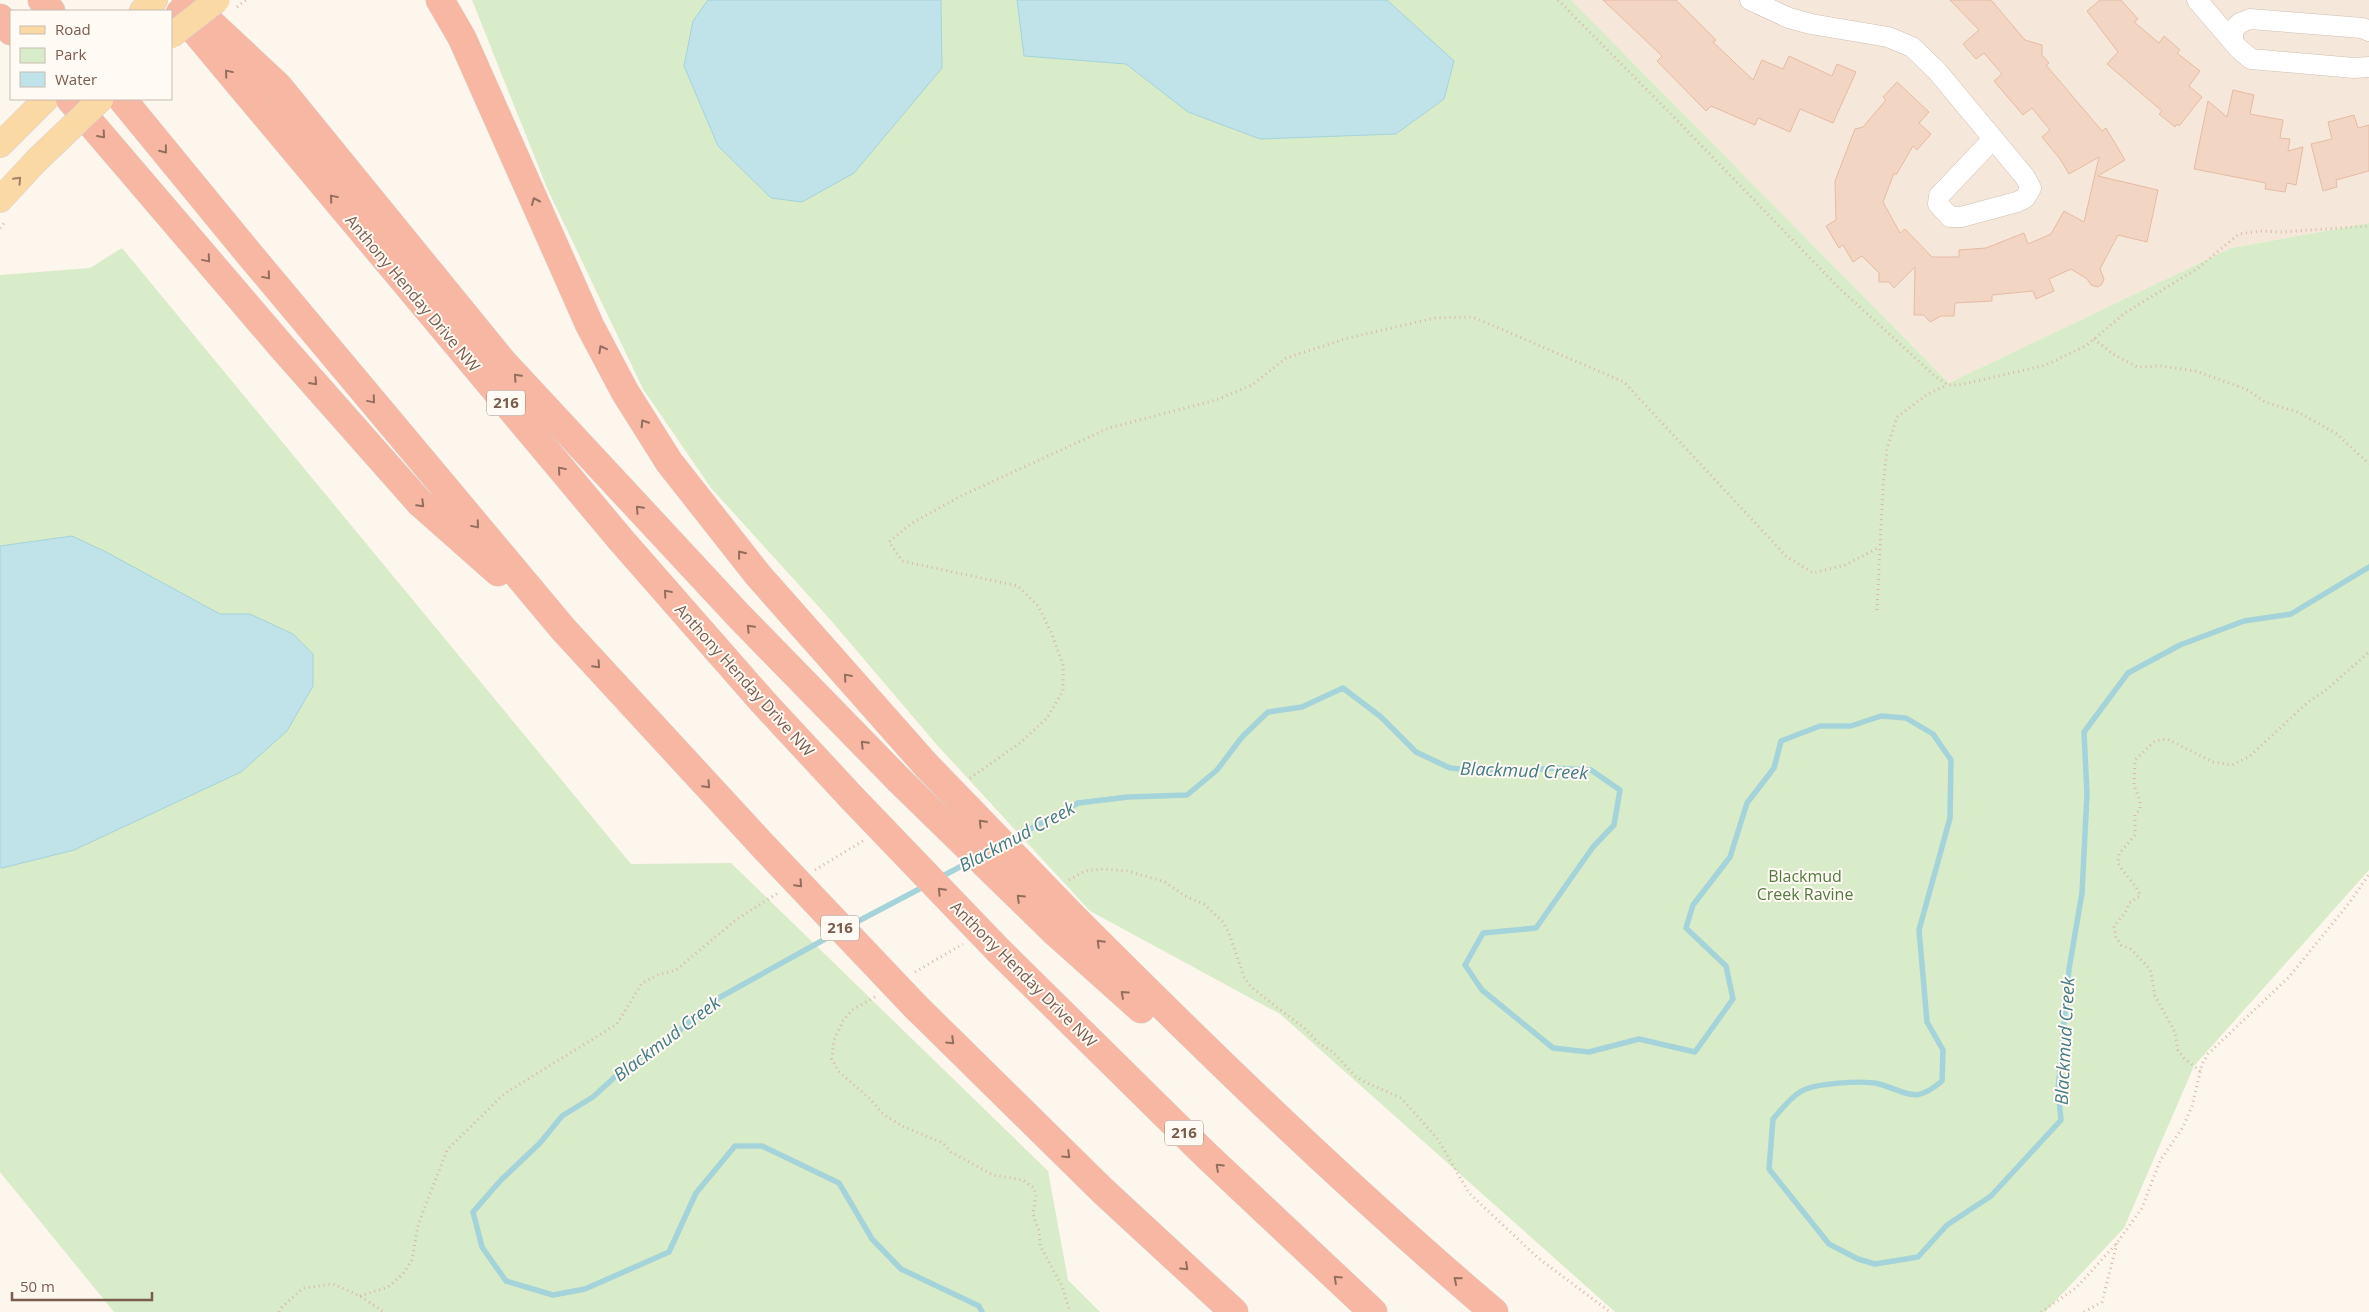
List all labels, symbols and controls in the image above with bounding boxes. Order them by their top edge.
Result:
legend [10,10,172,100]
text: Road [55,19,91,39]
text: Park [55,44,86,64]
text: Water [55,69,97,89]
one-way arrow [225,70,234,79]
one-way arrow [97,130,106,139]
one-way arrow [159,144,167,153]
one-way arrow [12,177,21,186]
one-way arrow [329,194,338,203]
one-way arrow [530,197,541,206]
street label: Anthony Henday Drive NW [341,210,485,376]
one-way arrow [202,254,211,263]
one-way arrow [262,270,270,279]
one-way arrow [598,345,608,354]
one-way arrow [514,374,523,383]
one-way arrow [308,377,317,386]
road number: 216 [487,390,525,416]
one-way arrow [366,395,375,404]
one-way arrow [641,420,651,429]
one-way arrow [558,466,567,475]
one-way arrow [416,498,425,507]
one-way arrow [636,505,645,514]
one-way arrow [471,519,480,528]
one-way arrow [738,551,746,560]
one-way arrow [664,589,673,598]
street label: Anthony Henday Drive NW [670,599,820,761]
one-way arrow [747,624,756,633]
one-way arrow [591,660,600,669]
one-way arrow [844,673,853,682]
one-way arrow [861,741,870,750]
water label: Blackmud Creek [1460,756,1590,784]
one-way arrow [701,780,710,789]
water label: Blackmud Creek [954,795,1080,877]
one-way arrow [979,820,988,829]
park label: Blackmud Creek Ravine [1757,865,1853,905]
one-way arrow [793,878,802,887]
one-way arrow [938,888,947,897]
one-way arrow [1017,895,1026,904]
street label: Anthony Henday Drive NW [946,896,1102,1052]
road number: 216 [821,916,859,940]
one-way arrow [1096,940,1105,949]
water label: Blackmud Creek [2049,975,2079,1106]
water label: Blackmud Creek [608,989,726,1086]
one-way arrow [1121,991,1130,1000]
one-way arrow [945,1035,954,1044]
road number: 216 [1165,1120,1203,1146]
one-way arrow [1061,1149,1070,1158]
one-way arrow [1216,1164,1225,1173]
one-way arrow [1179,1261,1188,1270]
scale bar [12,1270,152,1302]
text: 50 m [20,1276,55,1296]
one-way arrow [1334,1276,1343,1285]
one-way arrow [1454,1278,1463,1286]

